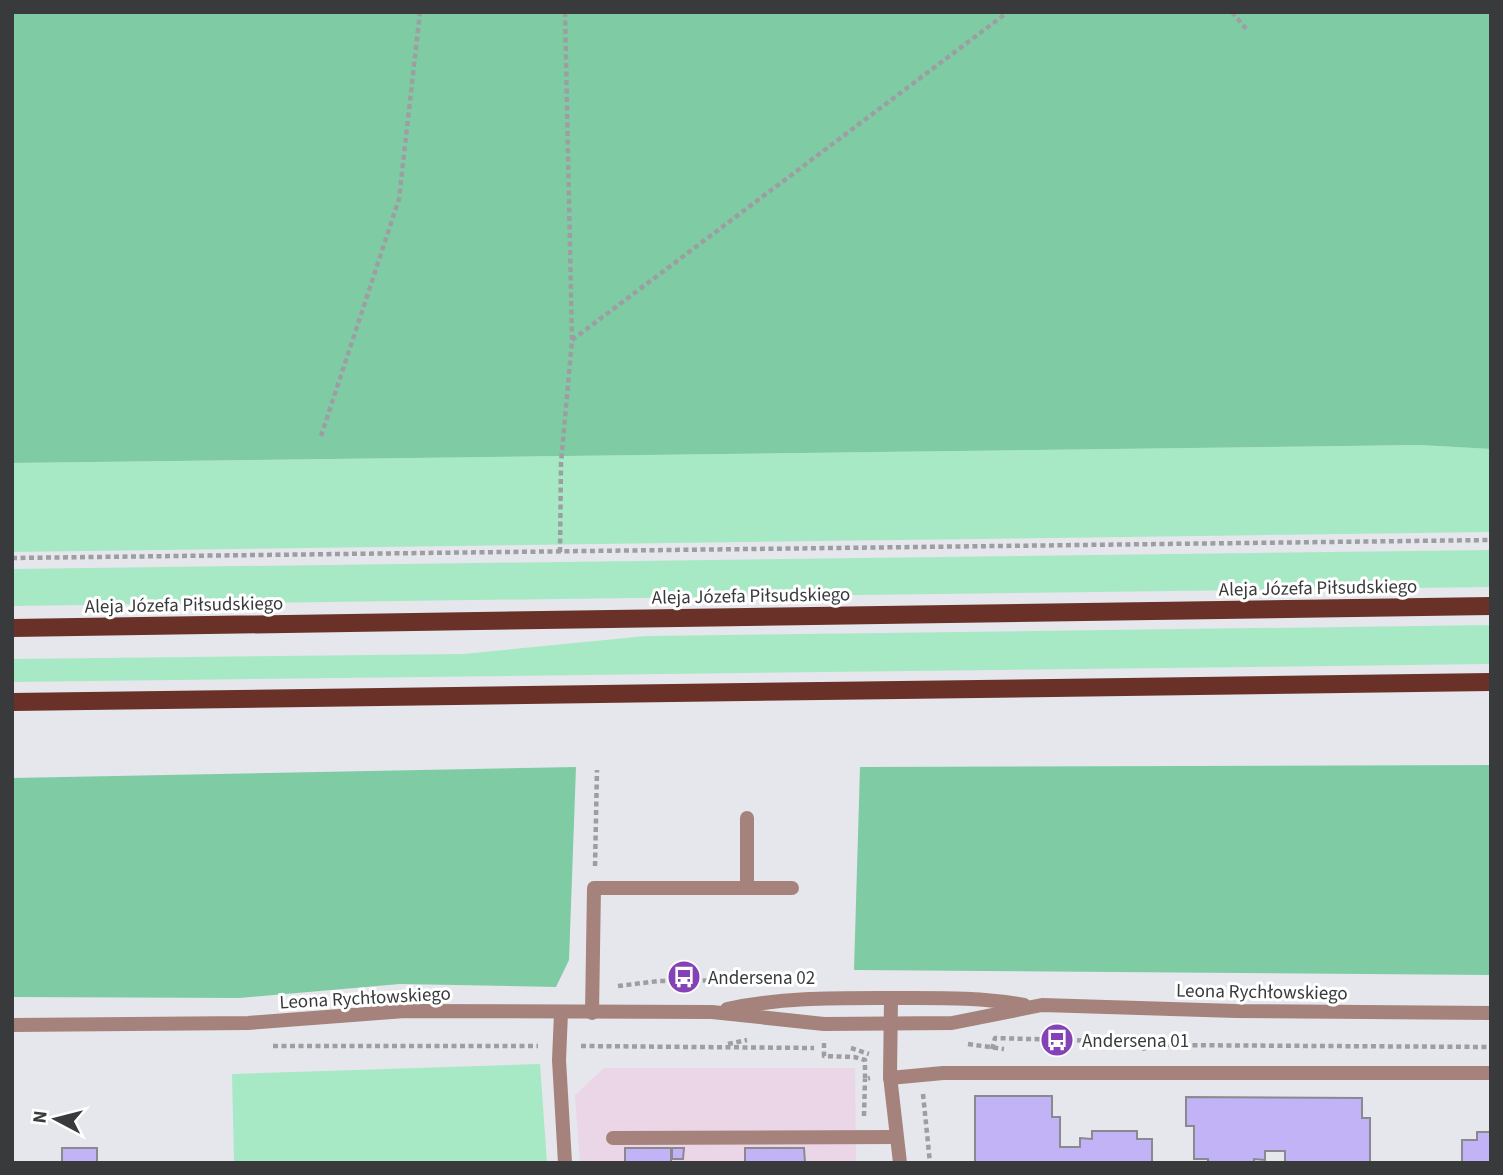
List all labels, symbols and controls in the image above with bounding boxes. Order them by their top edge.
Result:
street label: Aleja Józefa Piłsudskiego [1219,573,1418,604]
street label: Aleja Józefa Piłsudskiego [652,581,851,612]
street label: Aleja Józefa Piłsudskiego [85,590,284,621]
bus stop icon: Andersena 02 [665,958,703,996]
place label: Andersena 02 [708,965,815,992]
street label: Leona Rychłowskiego [1176,978,1348,1007]
street label: Leona Rychłowskiego [279,981,451,1016]
bus stop icon: Andersena 01 [1038,1021,1076,1059]
place label: Andersena 01 [1082,1028,1189,1055]
north arrow [21,1084,91,1154]
text: N [26,1109,55,1125]

